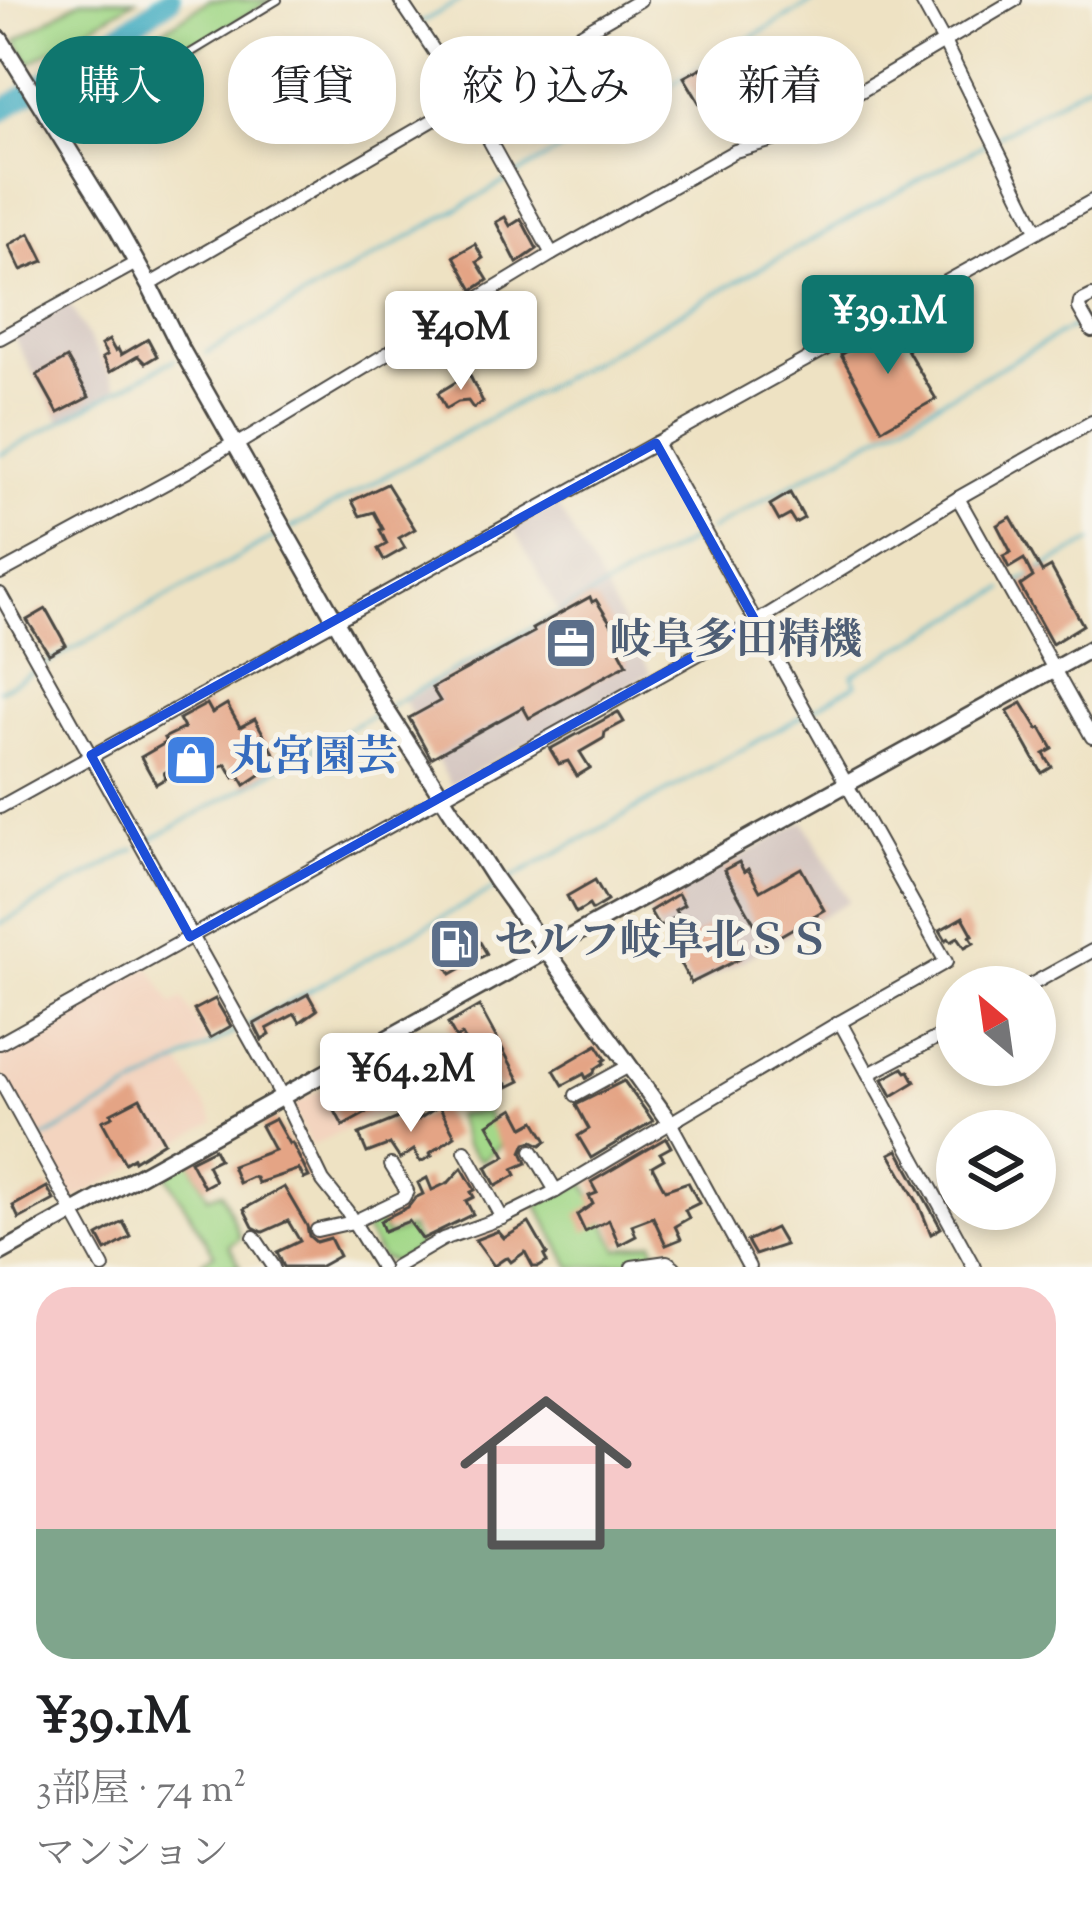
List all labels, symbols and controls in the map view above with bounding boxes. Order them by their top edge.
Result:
chip: 購入 [36,36,204,144]
chip: 賃貸 [228,36,396,144]
chip: 絞り込み [420,36,672,144]
chip: 新着 [696,36,864,144]
pin: ¥39.1M [790,275,986,377]
text: ¥39.1M [829,286,947,342]
pin: ¥40M [390,291,532,393]
text: ¥40M [412,302,510,358]
place label: 岐阜多田精機 [610,613,862,673]
office icon: 岐阜多田精機 [543,615,599,671]
place label: 丸宮園芸 [230,730,398,790]
shop icon: 丸宮園芸 [163,732,219,788]
place label: セルフ岐阜北ＳＳ [494,914,830,974]
fuel station icon: セルフ岐阜北ＳＳ [427,916,483,972]
north arrow [936,966,1056,1086]
map controls [936,966,1056,1230]
pin: ¥64.2M [313,1033,509,1135]
text: ¥64.2M [347,1044,475,1100]
button: layers [936,1110,1056,1230]
icon: home [438,1365,654,1581]
text: ¥39.1M [36,1683,191,1756]
text: 3部屋 · 74 m² [36,1764,246,1820]
text: マンション [36,1828,229,1884]

